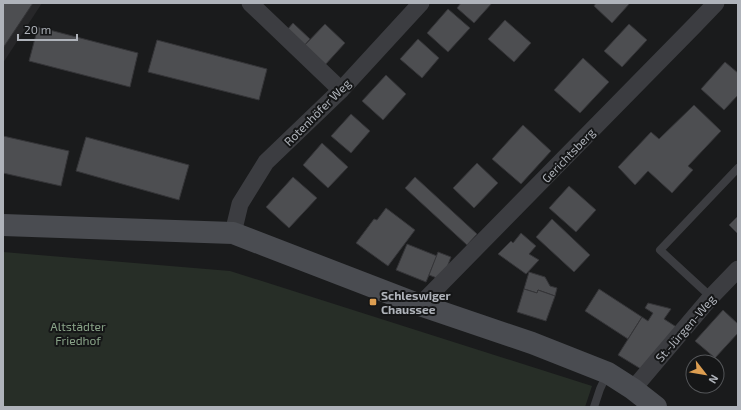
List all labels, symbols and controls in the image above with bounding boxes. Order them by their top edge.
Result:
scale bar [18,16,77,42]
text: 20 m [24,22,51,36]
street label: Rotenhöfer Weg [281,76,353,148]
street label: Gerichtsberg [539,125,598,185]
place label: Schleswiger Chaussee [381,288,451,316]
street label: St.-Jürgen-Weg [652,291,718,364]
marker: Schleswiger Chaussee [368,297,378,307]
park label: Altstädter Friedhof [50,319,106,347]
north arrow [685,354,725,394]
text: N [706,373,722,386]

